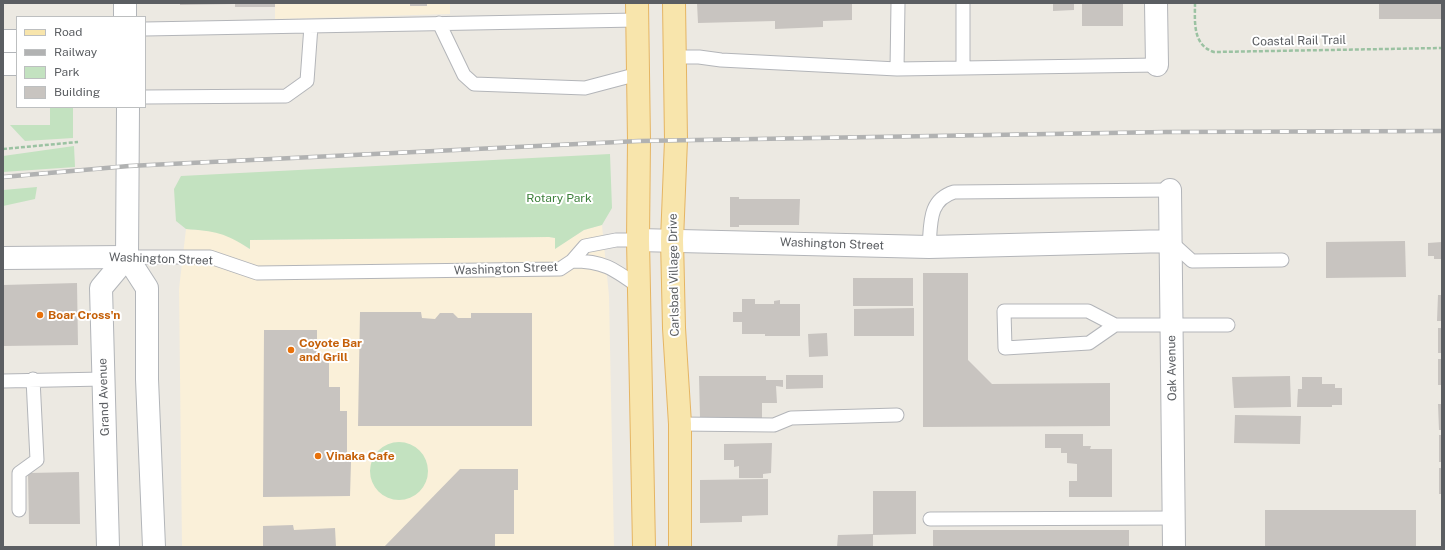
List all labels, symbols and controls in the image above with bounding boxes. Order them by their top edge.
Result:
legend [16,16,146,108]
text: Road [54,25,82,39]
street label: Coastal Rail Trail [1252,33,1346,49]
text: Railway [54,45,97,59]
text: Park [54,65,80,79]
text: Building [54,85,100,99]
park label: Rotary Park [526,191,592,205]
street label: Carlsbad Village Drive [666,213,682,337]
street label: Washington Street [780,235,884,253]
street label: Washington Street [109,250,213,268]
street label: Washington Street [454,260,558,278]
place label: Boar Cross'n [48,308,120,322]
marker: Boar Cross'n [35,310,45,320]
street label: Oak Avenue [1164,335,1180,401]
place label: Coyote Bar and Grill [299,336,362,364]
marker: Coyote Bar and Grill [286,345,296,355]
street label: Grand Avenue [95,358,113,436]
place label: Vinaka Cafe [326,449,395,463]
marker: Vinaka Cafe [313,451,323,461]

